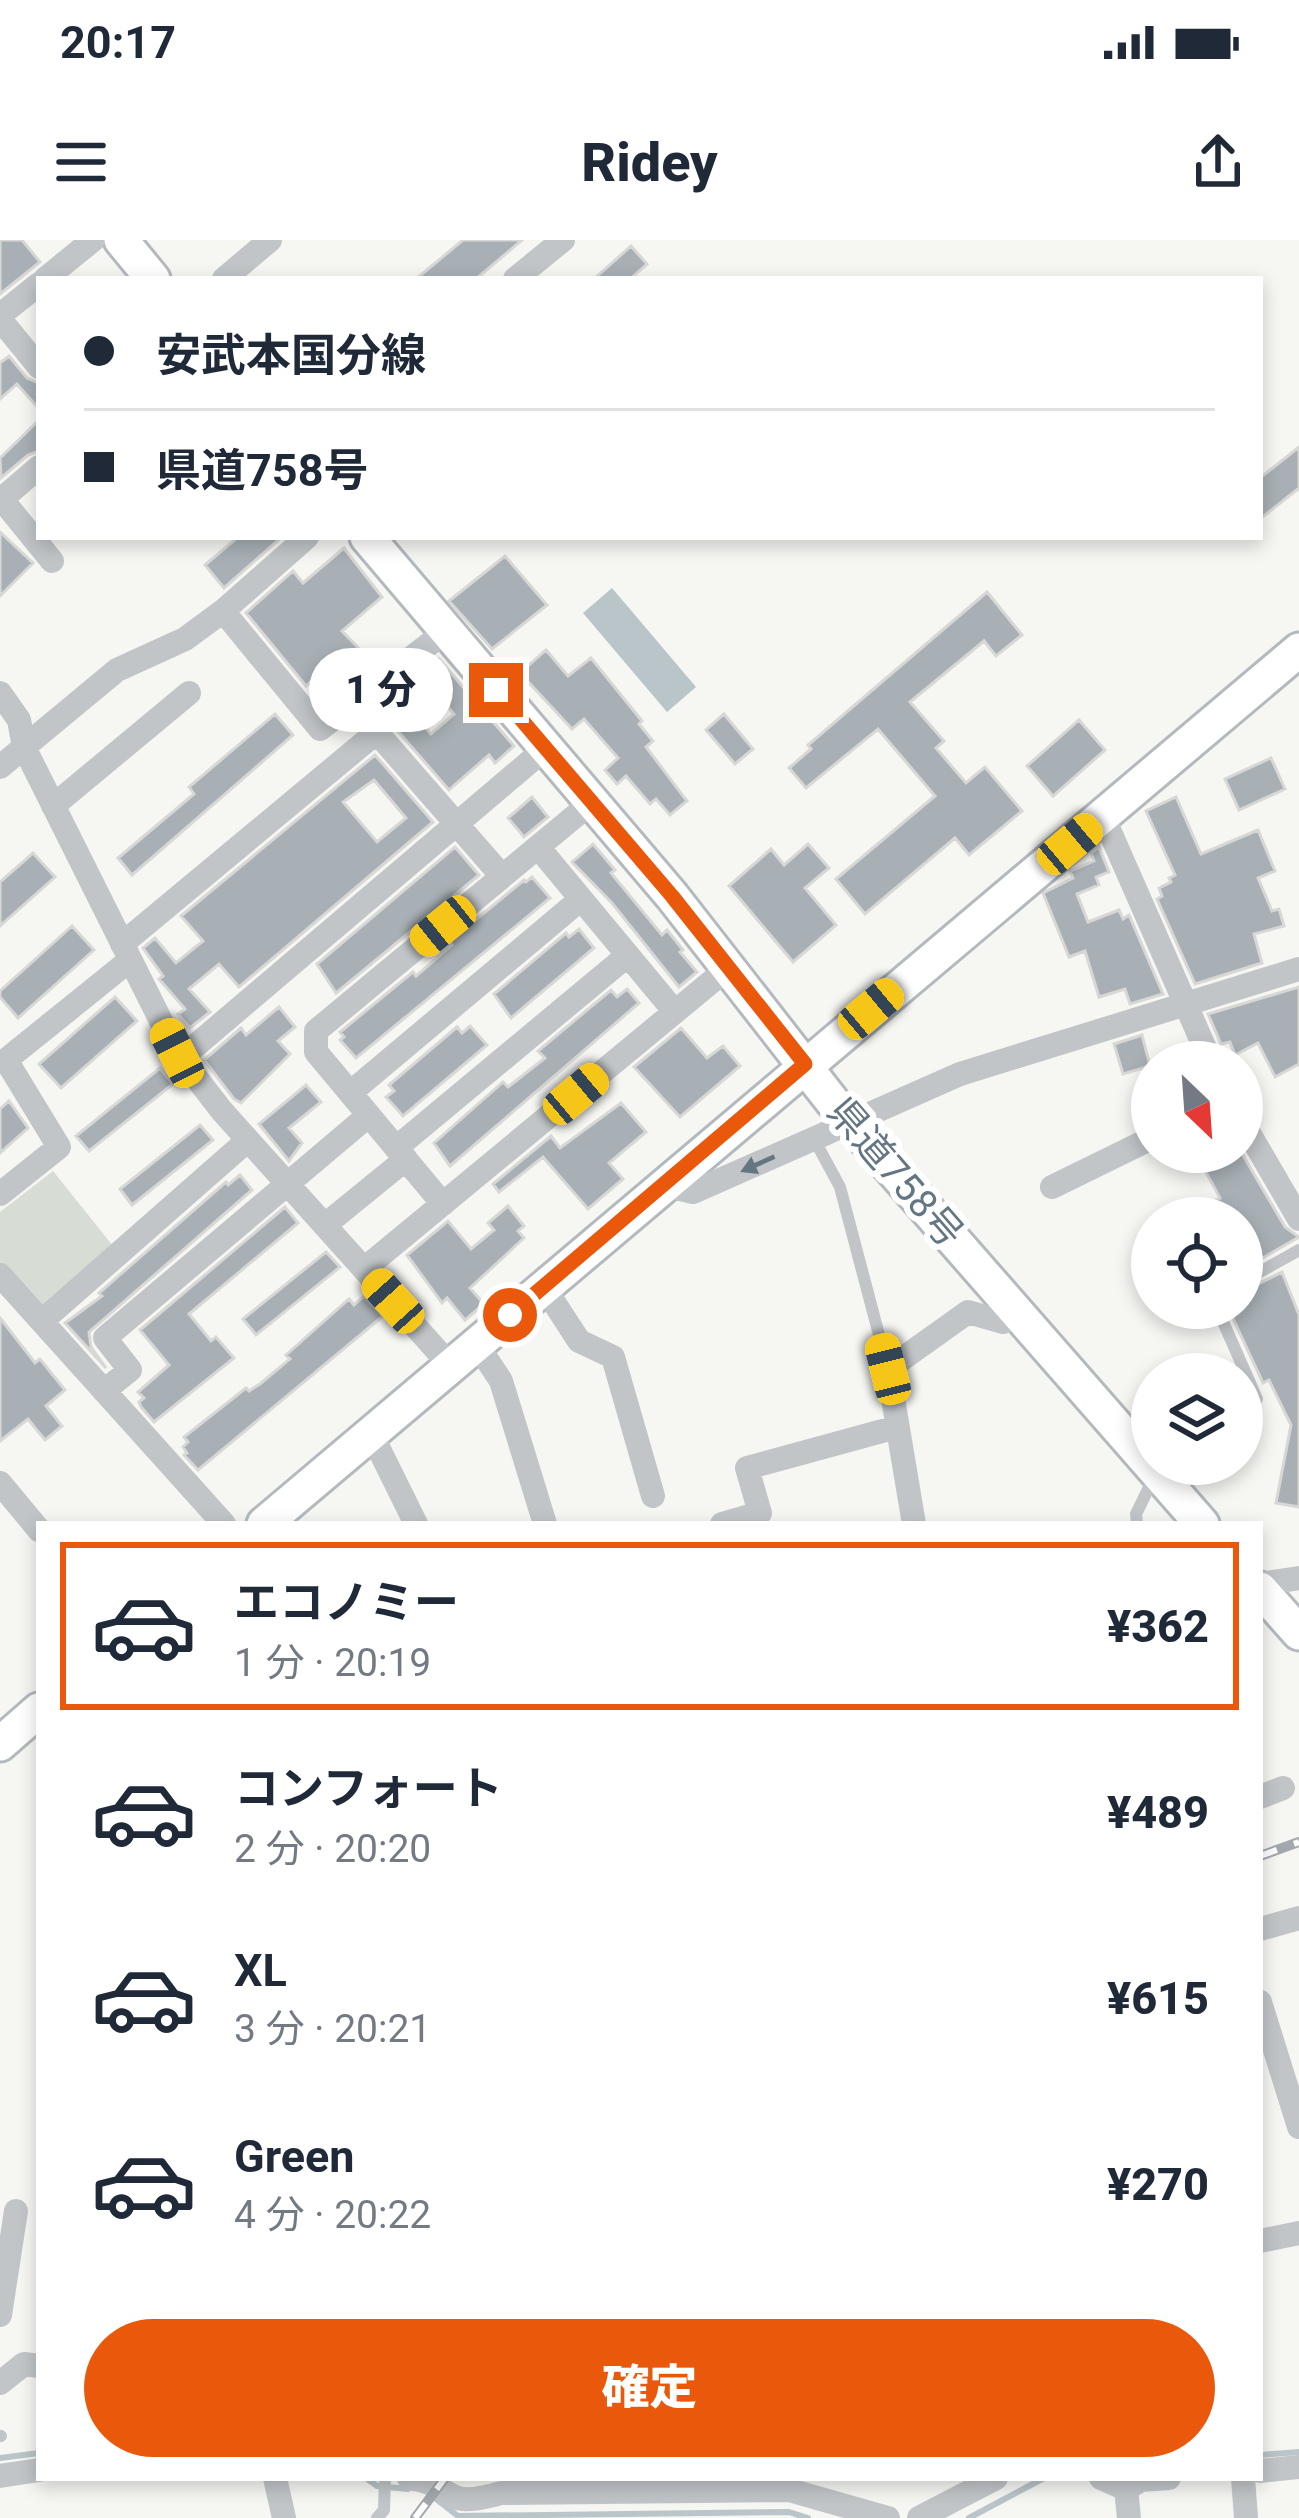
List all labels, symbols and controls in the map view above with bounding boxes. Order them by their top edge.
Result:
text: 20:17 [60,16,176,69]
icon: menu [48,129,114,195]
icon: share [1185,129,1251,195]
text: Ridey [581,131,718,194]
text: 安武本国分線 [156,329,426,382]
text: 県道758号 [156,444,368,497]
callout: 1 分 [310,648,454,732]
route end [469,663,523,717]
text: 1 分 [345,667,417,713]
car [1031,807,1109,881]
car [404,889,482,963]
car [832,972,910,1046]
car [145,1013,209,1093]
north arrow [1131,1041,1263,1173]
map controls [1131,1041,1263,1485]
car [537,1057,615,1131]
street label: 県道758号 [818,1089,973,1257]
one-way arrow [740,1154,775,1174]
button: locate [1131,1197,1263,1329]
car [356,1262,430,1340]
route start [483,1288,537,1342]
car [862,1330,914,1408]
button: layers [1131,1353,1263,1485]
icon: car [90,1572,198,1680]
text: エコノミー [234,1576,459,1629]
text: ¥362 [1107,1600,1209,1653]
text: 1 分 · 20:19 [234,1640,431,1686]
icon: car [90,1758,198,1866]
text: コンフォート [234,1762,503,1815]
text: ¥489 [1107,1786,1209,1839]
text: 2 分 · 20:20 [234,1826,431,1872]
icon: car [90,1944,198,2052]
text: XL [234,1944,287,1997]
text: ¥615 [1107,1972,1209,2025]
text: 3 分 · 20:21 [234,2006,431,2052]
icon: car [90,2130,198,2238]
text: Green [234,2130,355,2183]
text: ¥270 [1107,2158,1209,2211]
text: 4 分 · 20:22 [234,2192,431,2238]
button: 確定 [84,2319,1215,2457]

